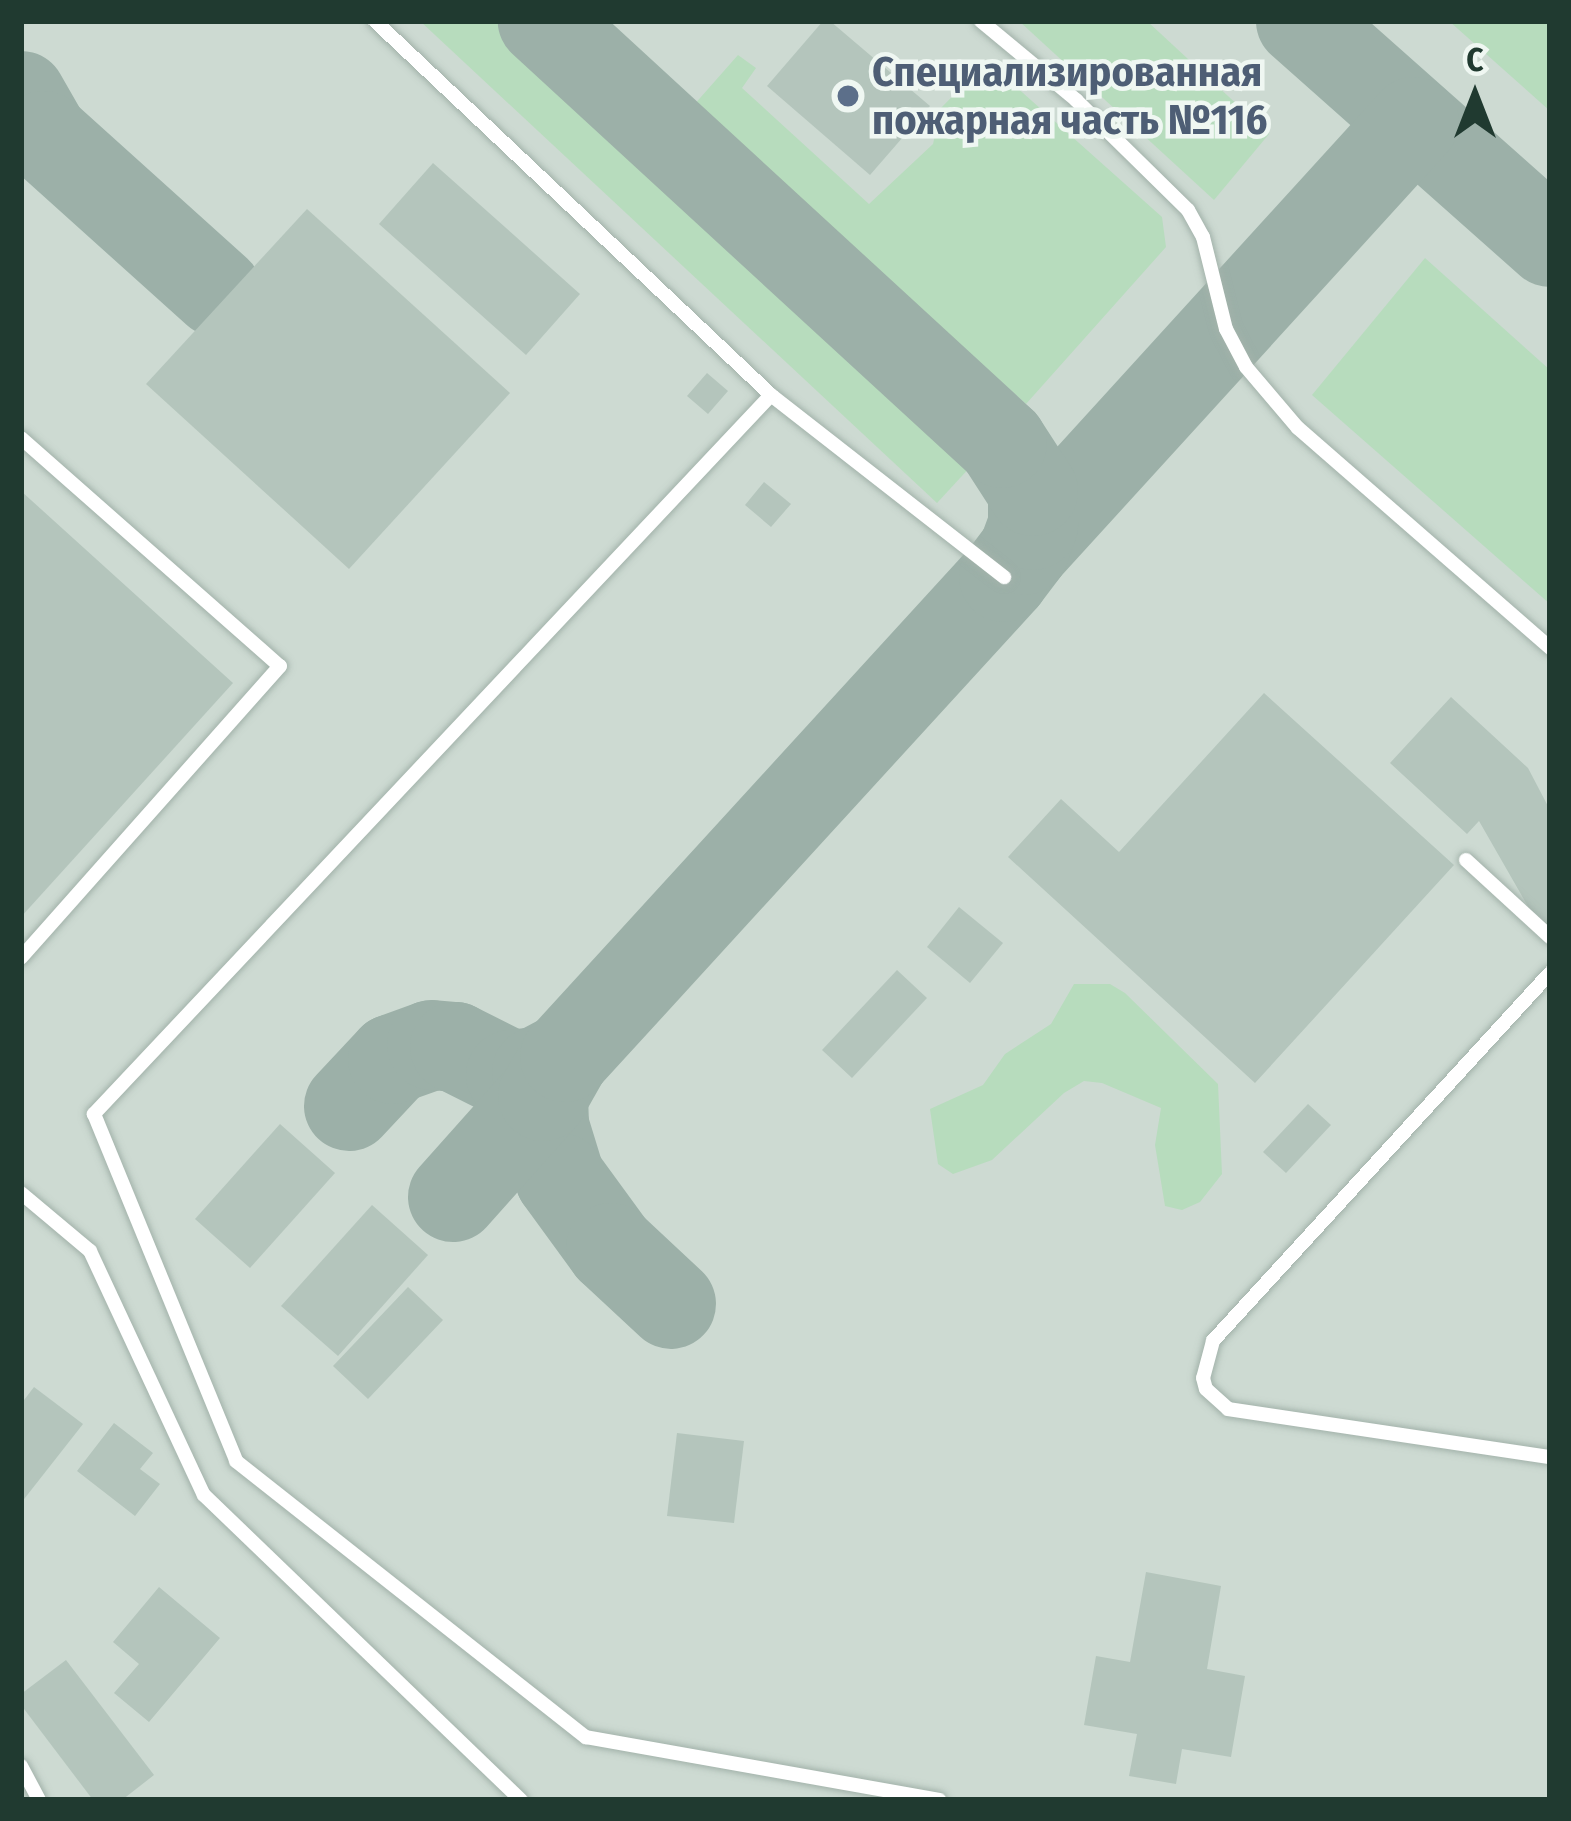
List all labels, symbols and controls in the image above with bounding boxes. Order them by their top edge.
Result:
north arrow [1415,36,1535,156]
text: С [1466,40,1484,80]
place label: Специализированная пожарная часть №116 [872,47,1268,146]
marker: Специализированная пожарная часть №116 [835,83,861,109]

